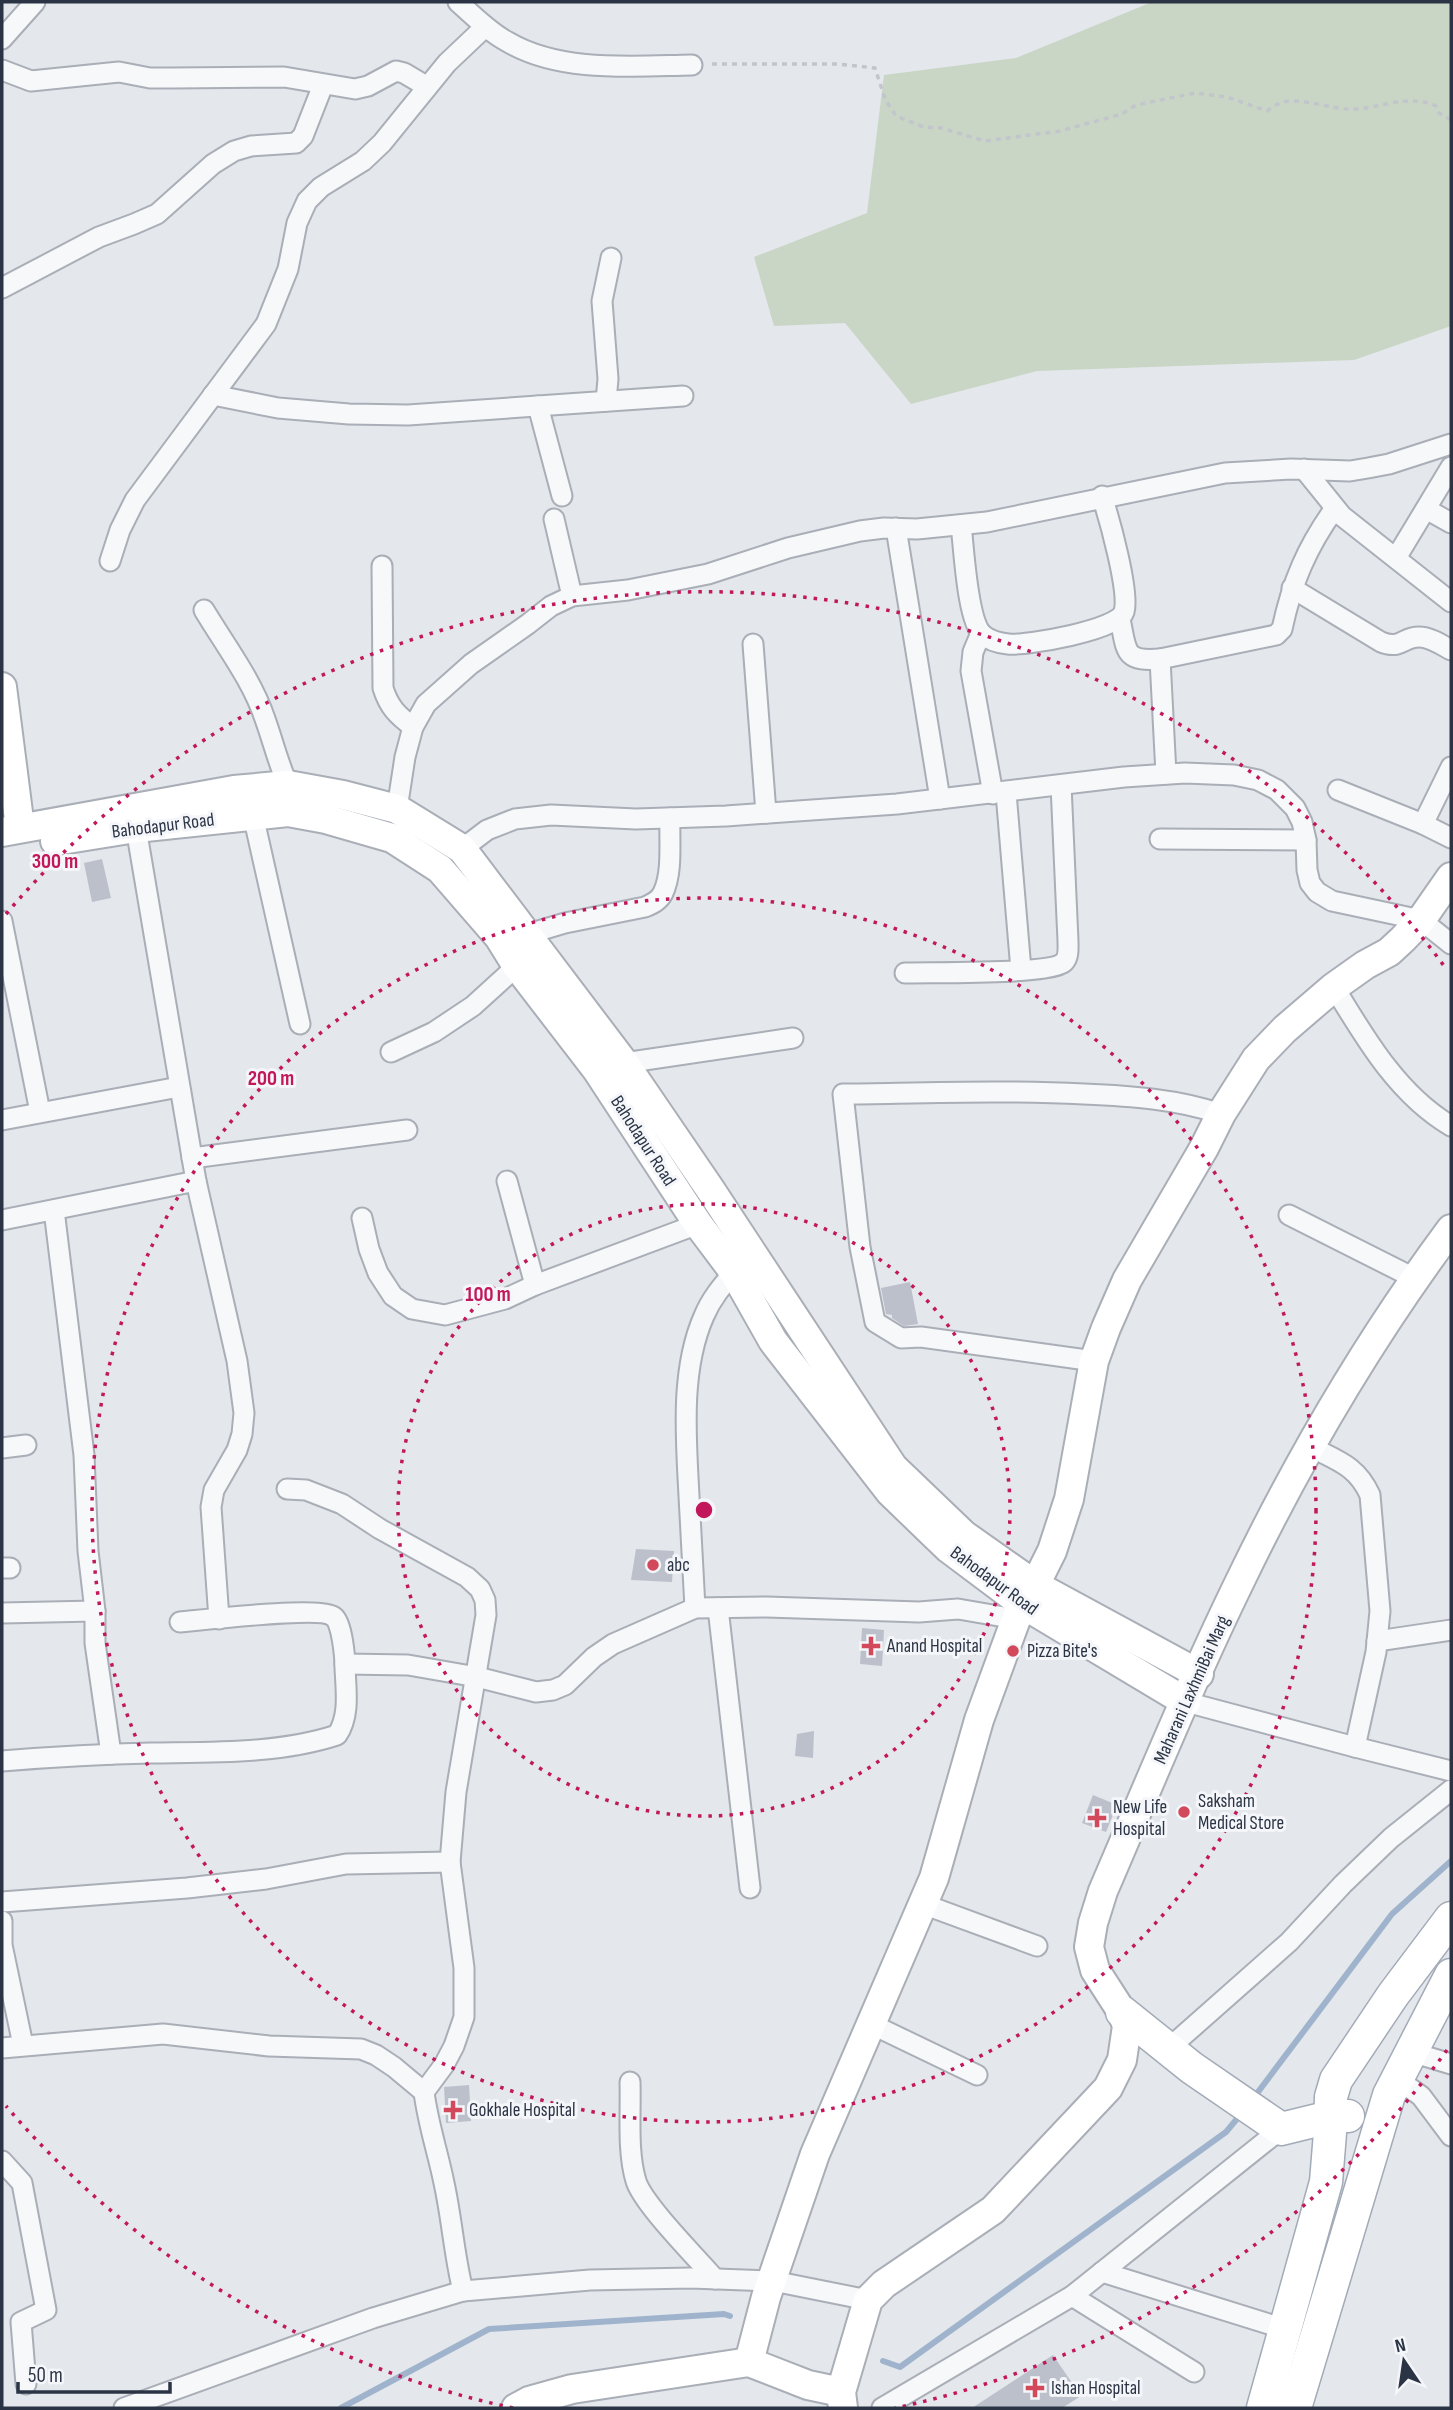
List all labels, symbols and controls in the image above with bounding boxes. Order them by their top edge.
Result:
street label: Bahodapur Road [110,808,216,844]
text: 300 m [32,849,78,874]
text: 200 m [248,1066,294,1091]
street label: Bahodapur Road [605,1092,681,1190]
text: 100 m [465,1282,511,1307]
centre of rings [692,1498,716,1522]
street label: Bahodapur Road [946,1541,1042,1621]
place label: abc [667,1554,690,1577]
marker: abc [645,1557,661,1573]
street label: Maharani LaxhmiBai Marg [1149,1612,1235,1768]
place label: Anand Hospital [886,1635,982,1658]
marker: Anand Hospital [861,1636,881,1656]
place label: Pizza Bite's [1027,1640,1098,1663]
marker: Pizza Bite's [1005,1643,1021,1659]
place label: Saksham Medical Store [1198,1790,1284,1835]
place label: New Life Hospital [1113,1796,1167,1841]
marker: Saksham Medical Store [1176,1804,1192,1820]
marker: New Life Hospital [1087,1808,1107,1828]
place label: Gokhale Hospital [469,2099,576,2122]
marker: Gokhale Hospital [443,2100,463,2120]
north arrow [1369,2326,1439,2396]
text: N [1393,2334,1408,2358]
scale bar [18,2350,170,2394]
text: 50 m [28,2363,63,2388]
place label: Ishan Hospital [1051,2377,1141,2400]
marker: Ishan Hospital [1025,2378,1045,2398]

